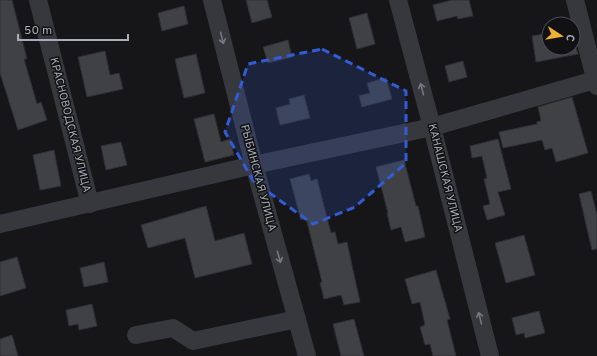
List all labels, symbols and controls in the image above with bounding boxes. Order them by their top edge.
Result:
scale bar [18,16,128,42]
north arrow [541,16,581,56]
text: 50 m [24,23,52,39]
one-way arrow [219,31,226,44]
text: С [562,33,577,43]
street label: КРАСНОВОДСКАЯ УЛИЦА [46,56,94,194]
one-way arrow [418,83,425,96]
street label: КАНАШСКАЯ УЛИЦА [425,122,465,234]
street label: РЫБИНСКАЯ УЛИЦА [237,123,279,233]
one-way arrow [276,250,283,263]
one-way arrow [476,312,484,325]

